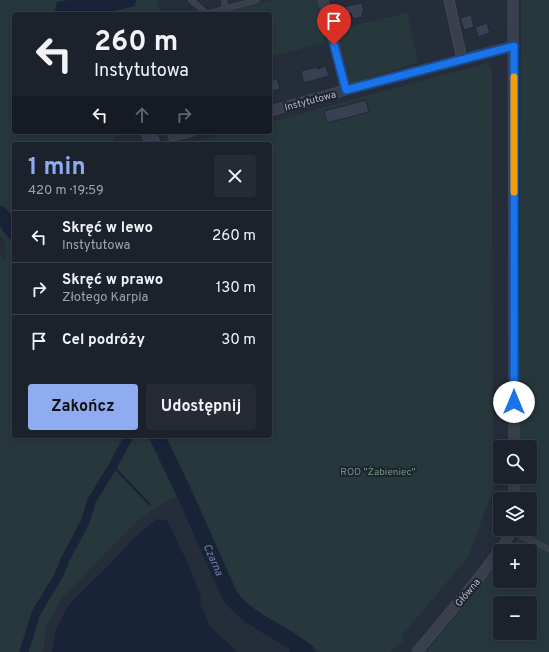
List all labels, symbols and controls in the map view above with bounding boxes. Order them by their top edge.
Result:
pin [317,4,351,45]
icon: arrive [323,10,345,32]
text: 260 m [94,25,178,61]
icon: left [28,28,80,80]
text: Instytutowa [94,60,189,83]
street label: Instytutowa [283,88,338,115]
icon: left [89,104,111,126]
icon: ahead [131,104,153,126]
icon: right [173,104,195,126]
text: 1 min [28,153,86,183]
button: close [214,155,256,197]
text: 420 m · 19:59 [28,183,104,199]
text: Skręć w lewo [62,219,153,238]
icon: left [28,226,50,248]
text: 260 m [212,227,256,246]
text: Instytutowa [62,238,130,254]
text: Skręć w prawo [62,271,163,290]
icon: right [28,278,50,300]
text: 130 m [216,279,256,298]
text: Złotego Karpia [62,290,148,306]
icon: arrive [28,330,50,352]
text: Cel podróży [62,331,145,350]
text: 30 m [221,331,256,350]
position arrow [493,381,535,423]
button: Zakończ [28,384,138,430]
button: Udostępnij [146,384,256,430]
map controls [493,440,537,640]
button: search [493,440,537,484]
park label: ROD "Żabieniec" [340,466,416,479]
button: layers [493,492,537,536]
water label: Czarna [200,542,226,578]
button: + [493,544,537,588]
street label: Główna [453,576,484,610]
button: − [493,596,537,640]

